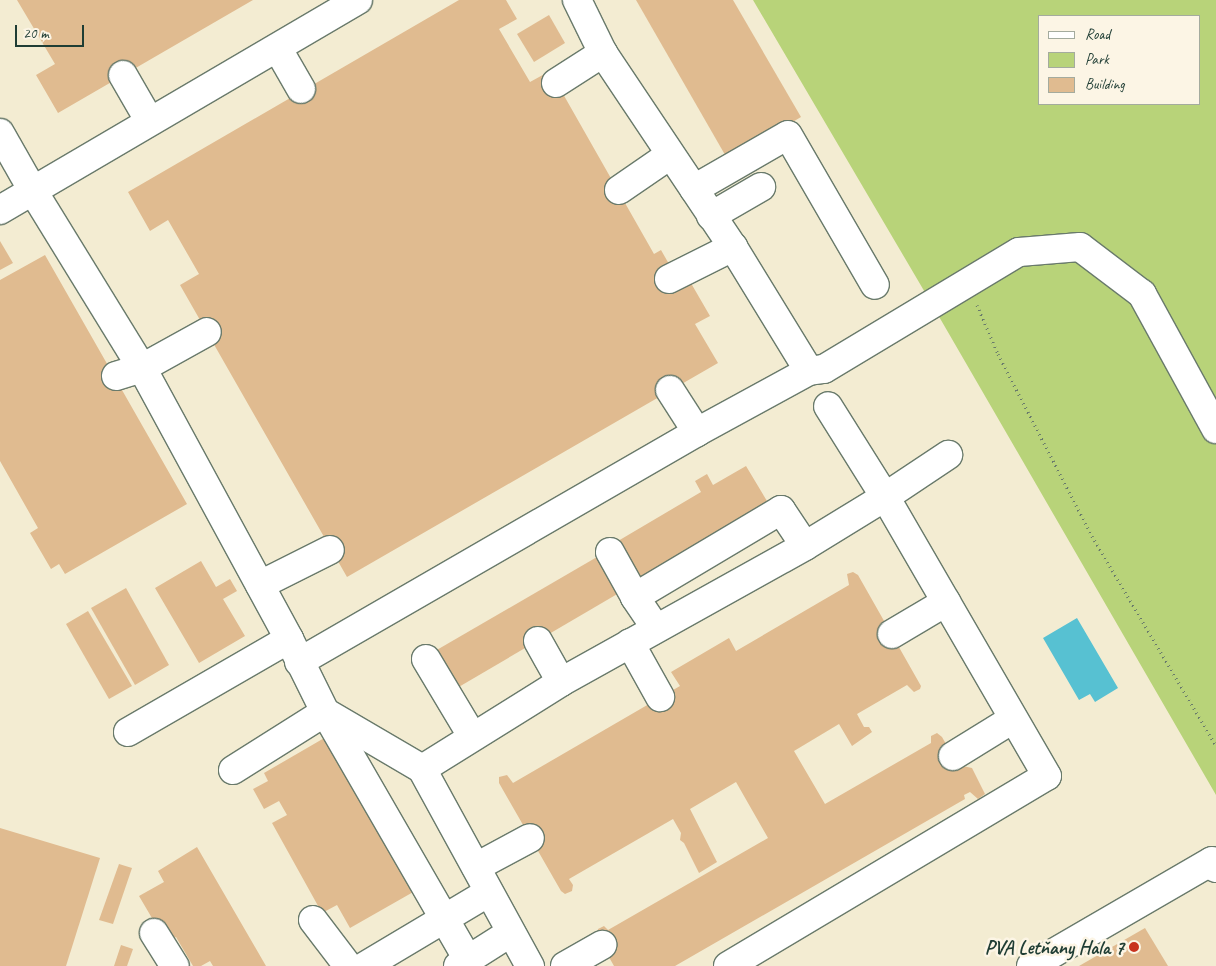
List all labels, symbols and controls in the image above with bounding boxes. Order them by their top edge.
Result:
scale bar [18,15,86,47]
legend [1038,15,1201,105]
text: 20 m [23,24,49,43]
text: Road [1085,25,1110,44]
text: Park [1085,50,1109,69]
text: Building [1085,75,1124,94]
place label: PVA Letňany Hala 7 [984,935,1124,959]
marker: PVA Letňany Hala 7 [1128,941,1140,953]

